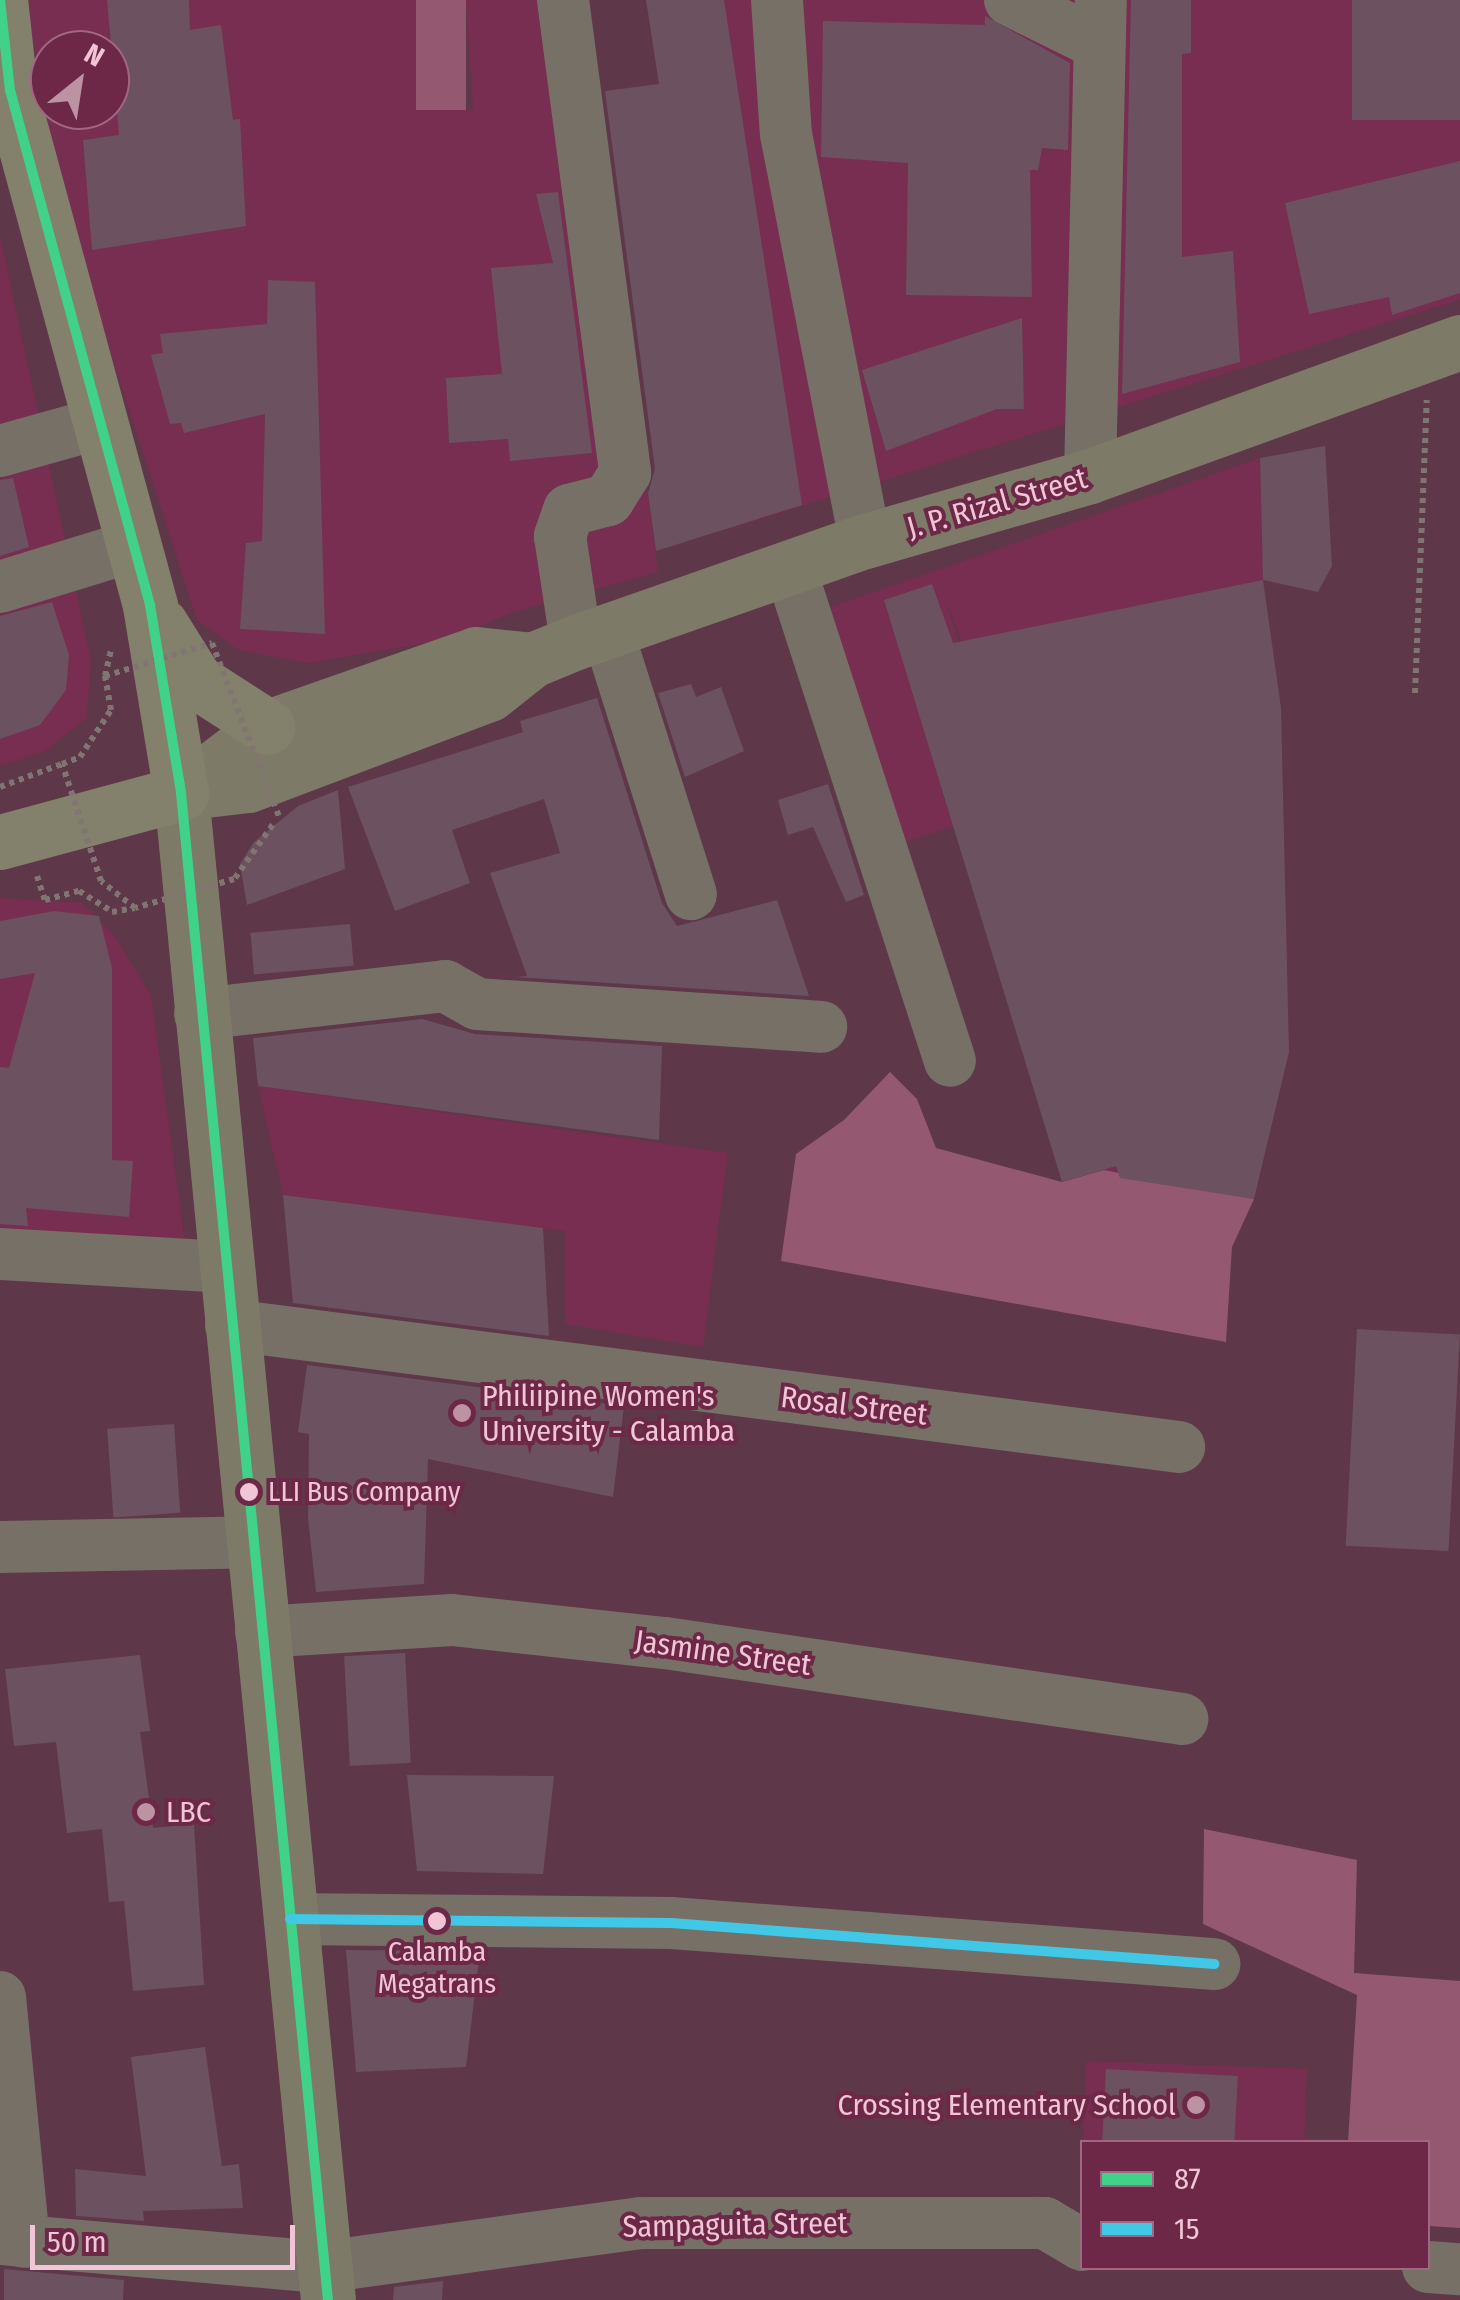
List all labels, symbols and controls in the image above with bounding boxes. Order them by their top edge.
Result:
north arrow [30,30,130,130]
text: N [79,37,110,74]
street label: J. P. Rizal Street [903,460,1091,546]
place label: Philiipine Women's University - Calamba [482,1378,735,1448]
street label: Rosal Street [779,1379,929,1433]
marker: Philiipine Women's University - Calamba [451,1402,473,1424]
place label: LLI Bus Company [268,1475,461,1509]
marker: LLI Bus Company [239,1482,259,1502]
street label: Jasmine Street [633,1623,813,1683]
place label: LBC [166,1794,211,1830]
marker: LBC [135,1801,157,1823]
marker: Calamba Megatrans [427,1911,447,1931]
place label: Calamba Megatrans [378,1935,496,2001]
place label: Crossing Elementary School [838,2087,1176,2123]
marker: Crossing Elementary School [1185,2094,1207,2116]
legend [1080,2140,1430,2270]
text: 87 [1174,2161,1201,2197]
scale bar [35,2205,300,2267]
street label: Sampaguita Street [622,2205,848,2245]
text: 15 [1174,2211,1199,2247]
text: 50 m [47,2224,107,2260]

